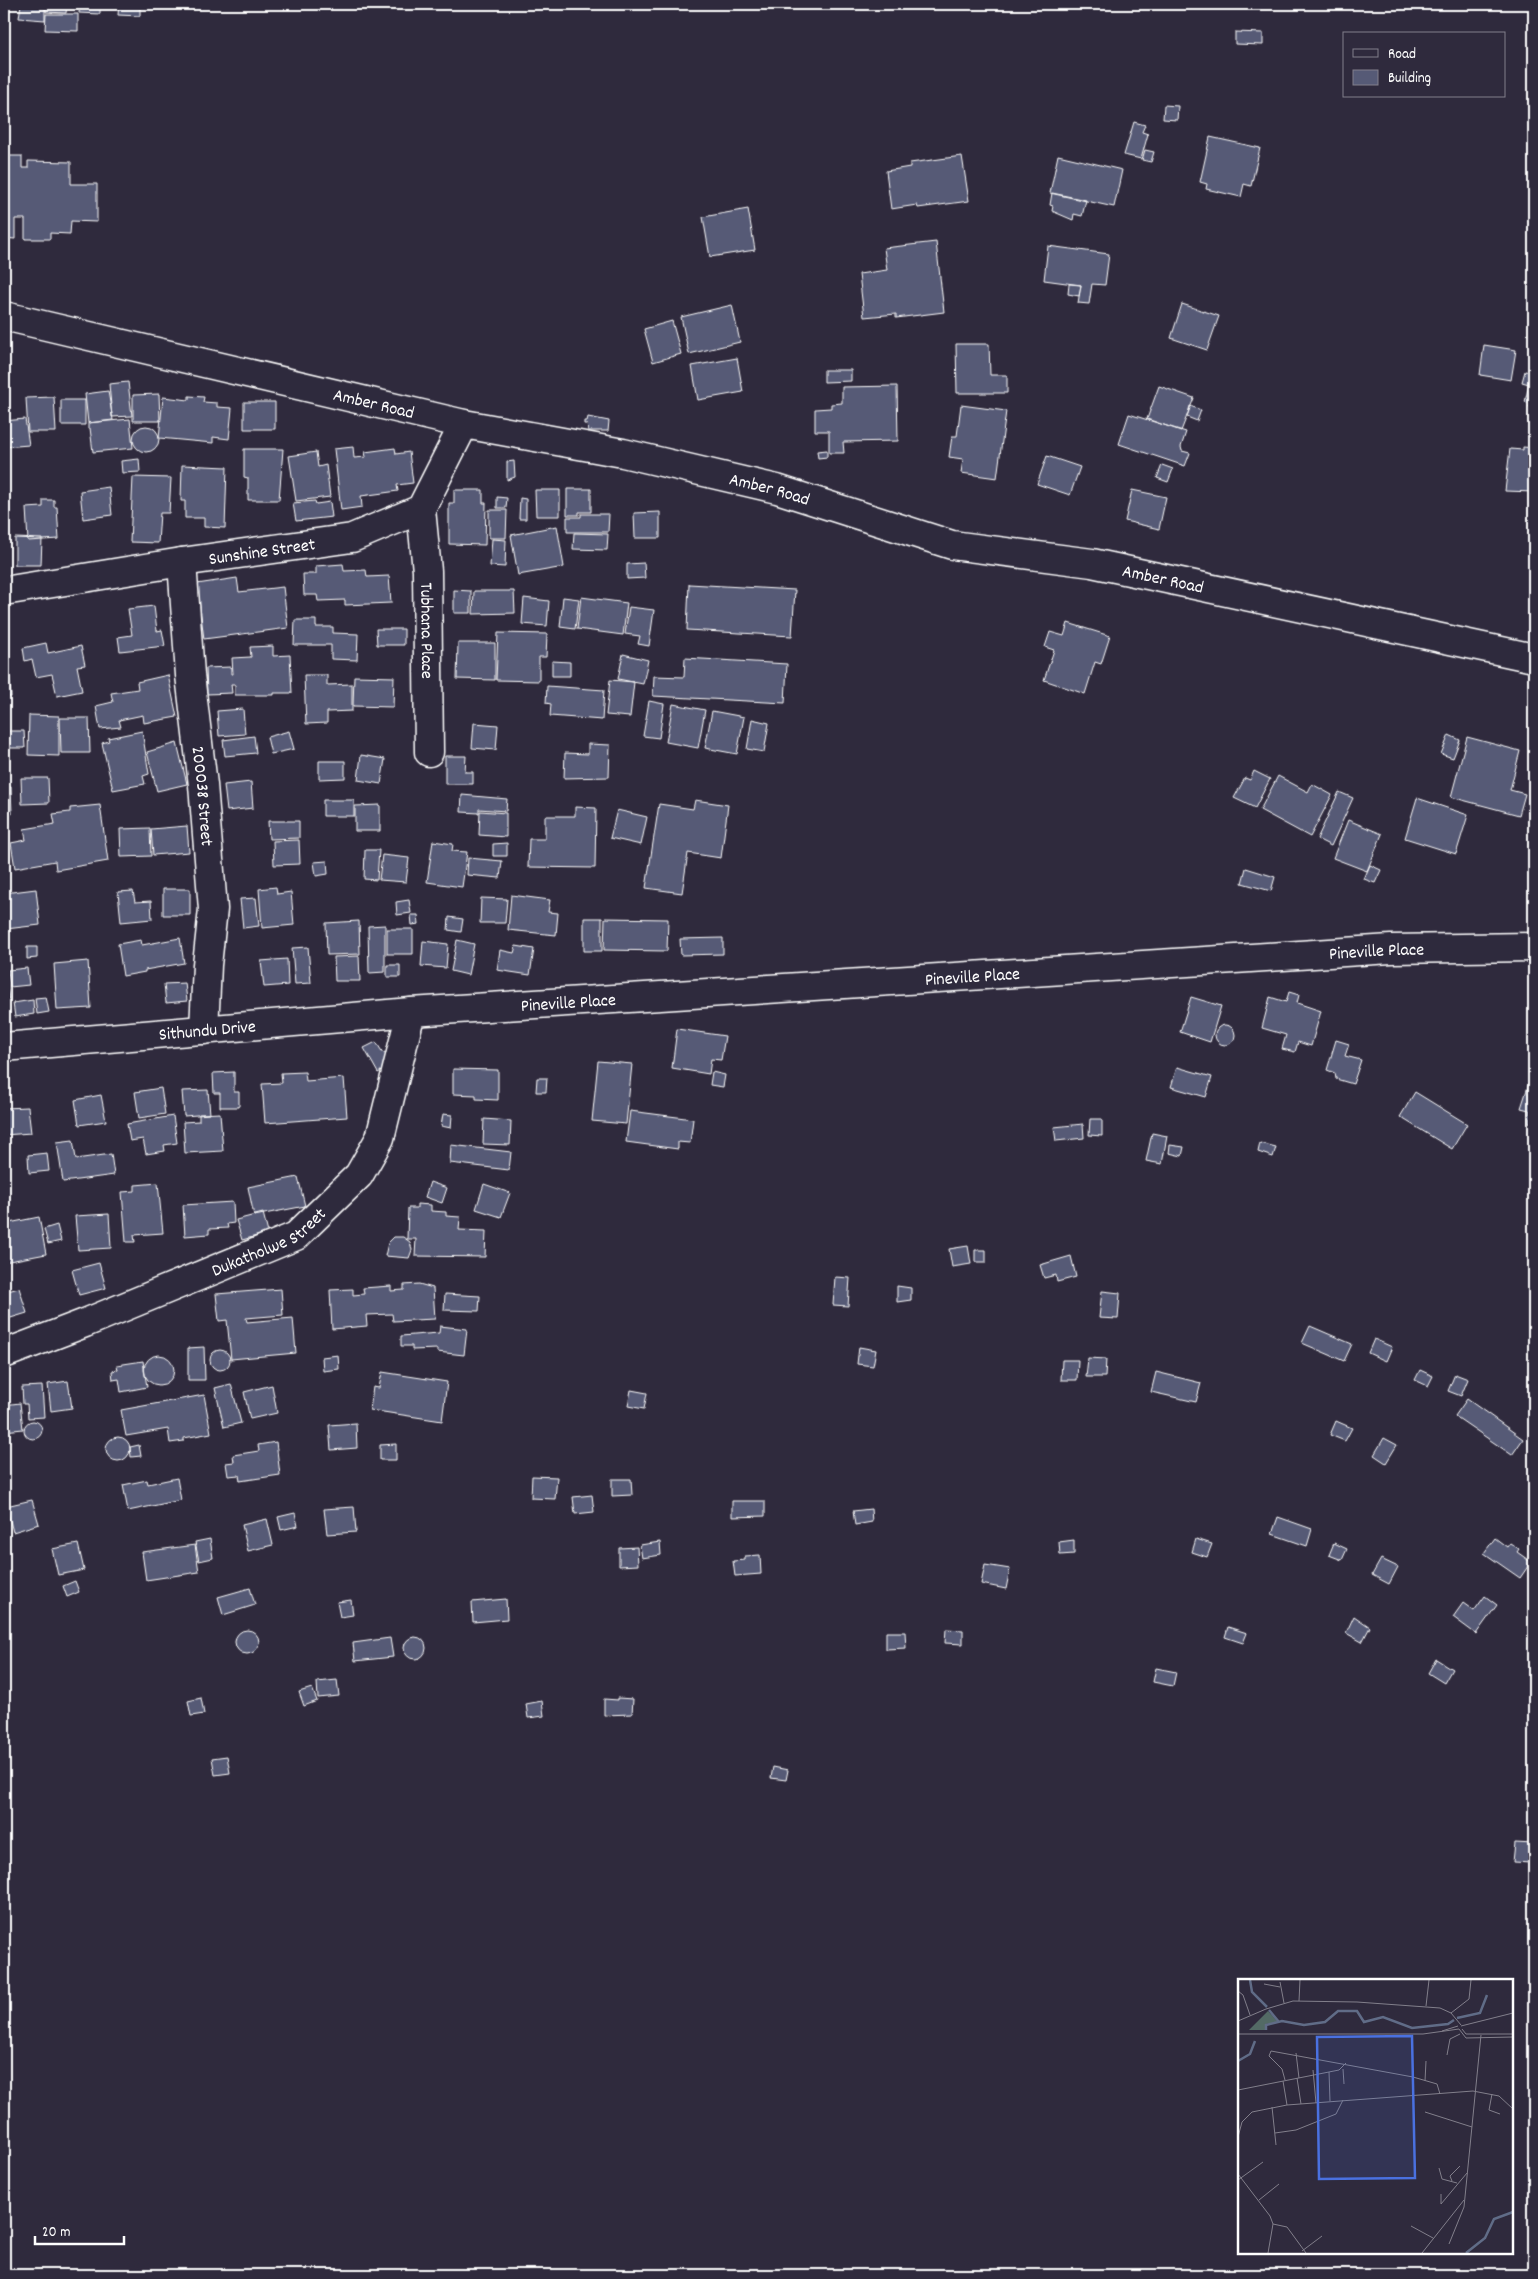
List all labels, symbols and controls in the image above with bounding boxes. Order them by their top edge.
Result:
legend [1343,32,1506,98]
text: Road [1388,44,1416,66]
text: Building [1388,68,1431,90]
street label: Amber Road [330,384,416,427]
street label: Amber Road [726,468,812,514]
street label: Sunshine Street [207,533,317,573]
street label: Amber Road [1120,560,1206,602]
street label: Tubhana Place [412,582,438,679]
street label: 200038 Street [183,745,218,848]
street label: Pineville Place [1328,939,1424,968]
street label: Pineville Place [924,963,1021,994]
street label: Pineville Place [520,989,617,1020]
street label: Sithundu Drive [158,1015,257,1049]
street label: Dukatholwe Street [208,1203,333,1284]
inset map [1238,1979,1513,2254]
scale bar [35,2214,124,2246]
text: 20 m [42,2222,70,2244]

